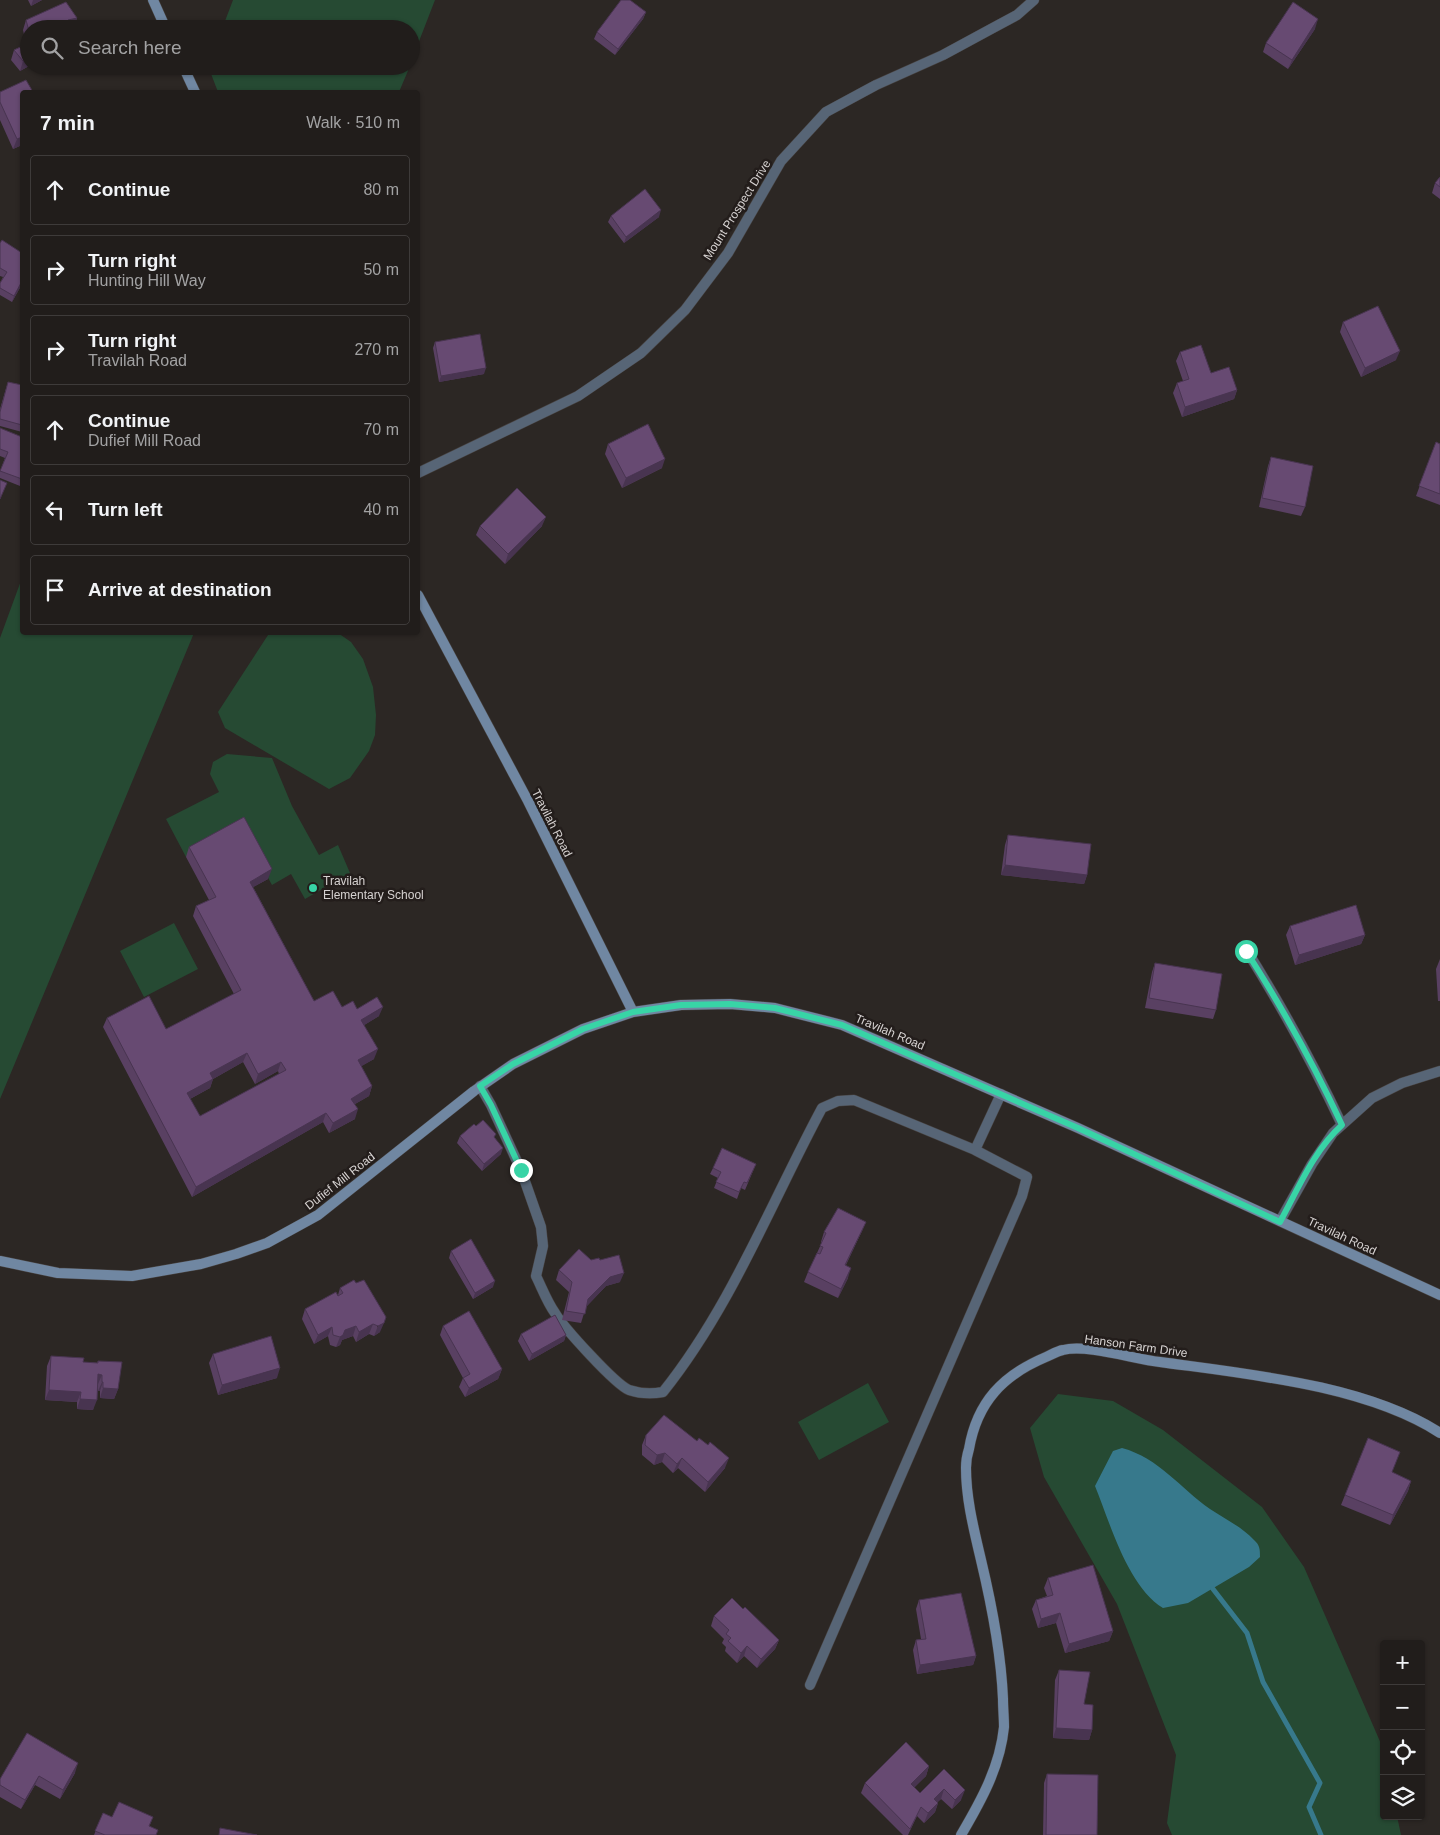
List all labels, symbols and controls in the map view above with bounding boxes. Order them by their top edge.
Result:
search box [20,20,420,75]
icon: search [38,34,66,62]
text: Search here [78,37,182,58]
text: 7 min [40,111,95,134]
text: Walk · 510 m [306,114,400,131]
street label: Mount Prospect Drive [700,157,774,263]
icon: ahead [41,176,69,204]
text: Continue [88,179,170,200]
text: 80 m [363,181,399,198]
text: Turn right [88,250,176,271]
icon: right [41,256,69,284]
text: 50 m [363,261,399,278]
text: Hunting Hill Way [88,272,206,289]
text: Turn right [88,330,176,351]
icon: right [41,336,69,364]
text: 270 m [355,341,399,358]
text: Travilah Road [88,352,187,369]
text: Continue [88,410,170,431]
icon: ahead [41,416,69,444]
text: 70 m [363,421,399,438]
text: Dufief Mill Road [88,432,201,449]
icon: left [41,496,69,524]
text: Turn left [88,499,163,520]
text: 40 m [363,501,399,518]
icon: arrive [41,576,69,604]
text: Arrive at destination [88,579,272,600]
street label: Travilah Road [529,787,575,859]
place label: Travilah Elementary School [323,874,424,902]
marker: Travilah Elementary School [307,882,319,894]
route start [1235,940,1258,963]
street label: Travilah Road [853,1011,927,1053]
street label: Dufief Mill Road [302,1149,378,1213]
route end [510,1159,533,1182]
street label: Travilah Road [1305,1214,1379,1258]
street label: Hanson Farm Drive [1084,1332,1189,1360]
map controls [1380,1640,1425,1820]
button: + [1380,1640,1425,1685]
button: − [1380,1685,1425,1730]
button: locate [1380,1730,1425,1775]
button: layers [1380,1775,1425,1820]

